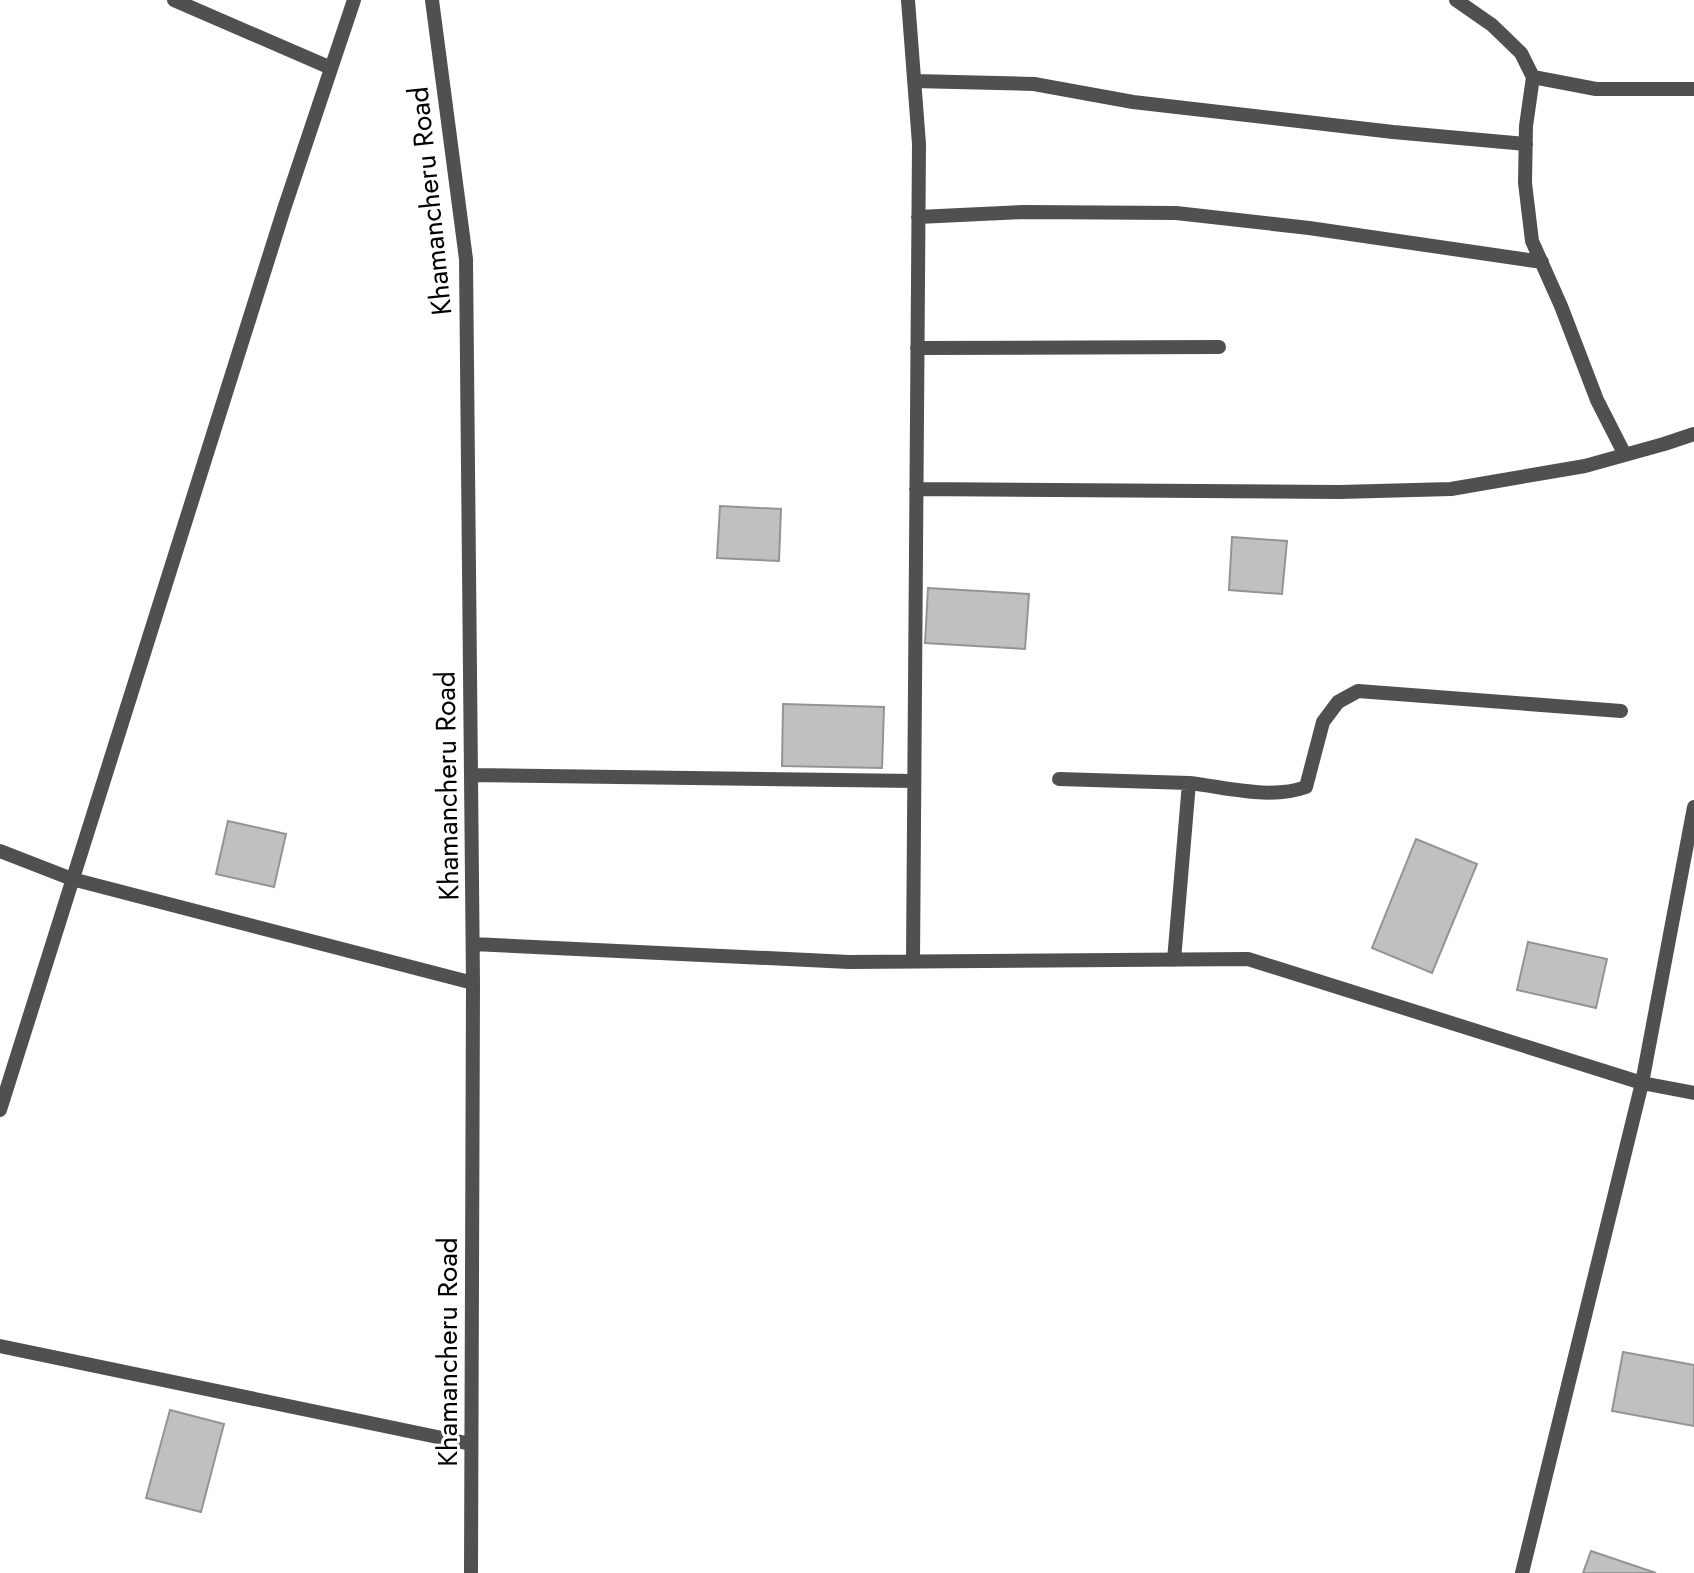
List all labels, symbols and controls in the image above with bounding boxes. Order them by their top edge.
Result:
street label: Khamancheru Road [398,85,462,317]
street label: Khamancheru Road [424,671,470,901]
street label: Khamancheru Road [427,1237,468,1467]

